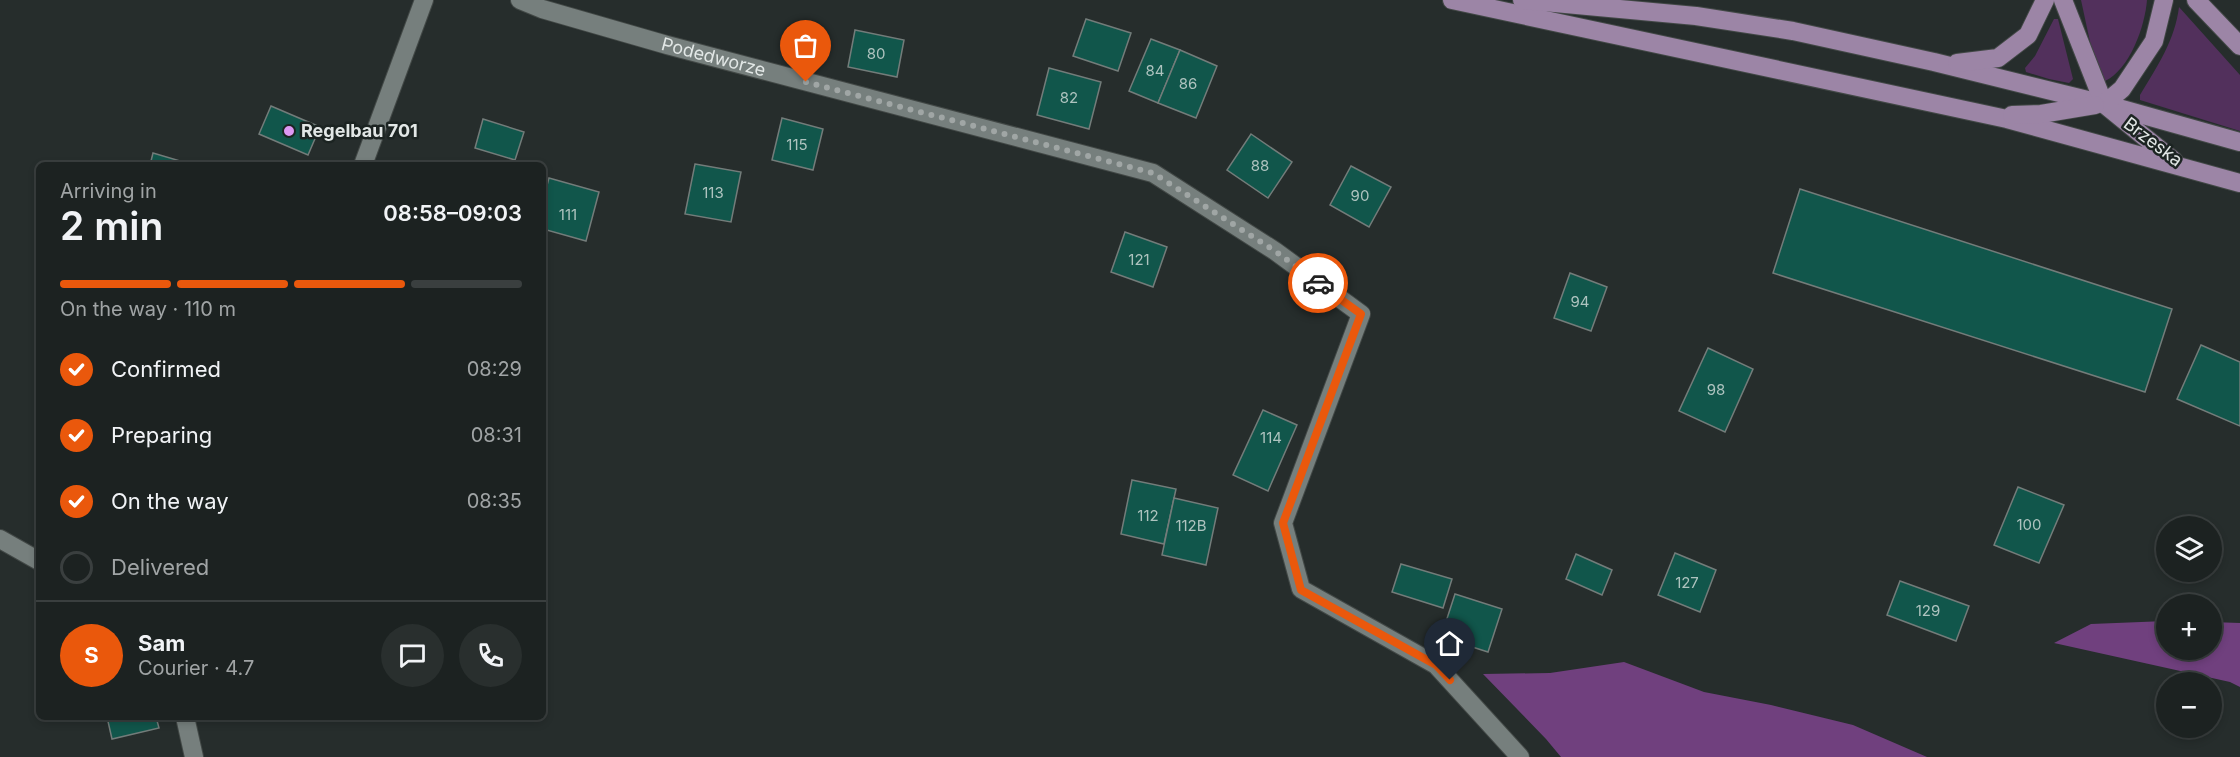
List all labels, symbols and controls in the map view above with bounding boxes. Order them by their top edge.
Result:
pin [780,20,831,82]
icon: bag [789,29,822,62]
street label: Podedworze [659,33,768,81]
house number: 80 [867,44,885,63]
house number: 84 [1146,61,1164,80]
house number: 86 [1179,74,1197,93]
house number: 82 [1060,88,1078,107]
street label: Brzeska [2120,113,2187,171]
place label: Regelbau 701 [301,120,418,141]
marker: Regelbau 701 [282,124,296,138]
house number: 115 [786,135,808,154]
house number: 88 [1251,156,1269,175]
text: Arriving in [60,179,157,203]
house number: 113 [702,183,724,202]
house number: 90 [1351,186,1369,205]
text: 08:58–09:03 [383,200,522,226]
text: 2 min [60,202,163,249]
house number: 111 [559,205,577,224]
house number: 121 [1128,250,1150,269]
courier [1288,253,1348,313]
icon: car [1302,267,1335,300]
house number: 94 [1571,292,1590,311]
text: On the way · 110 m [60,297,236,321]
icon: check [60,353,93,386]
text: Confirmed [111,356,221,382]
text: 08:29 [467,357,522,381]
house number: 98 [1707,380,1725,399]
icon: check [60,419,93,452]
text: Preparing [111,422,212,448]
text: 08:31 [471,423,522,447]
house number: 114 [1260,428,1282,447]
icon: check [60,485,93,518]
text: On the way [111,488,229,514]
text: 08:35 [467,489,522,513]
house number: 112 [1137,506,1159,525]
house number: 100 [2016,515,2042,534]
house number: 112B [1175,516,1207,535]
map controls [2156,516,2222,738]
button: layers [2156,516,2222,582]
text: Delivered [111,554,209,580]
house number: 127 [1675,573,1699,592]
button: + [2156,594,2222,660]
house number: 129 [1916,601,1940,620]
pin [1424,618,1475,680]
button: chat [381,624,444,687]
button: phone [459,624,522,687]
icon: home [1433,627,1466,660]
text: Sam [138,630,185,656]
text: S [84,642,99,668]
text: Courier · 4.7 [138,656,254,680]
button: − [2156,672,2222,738]

